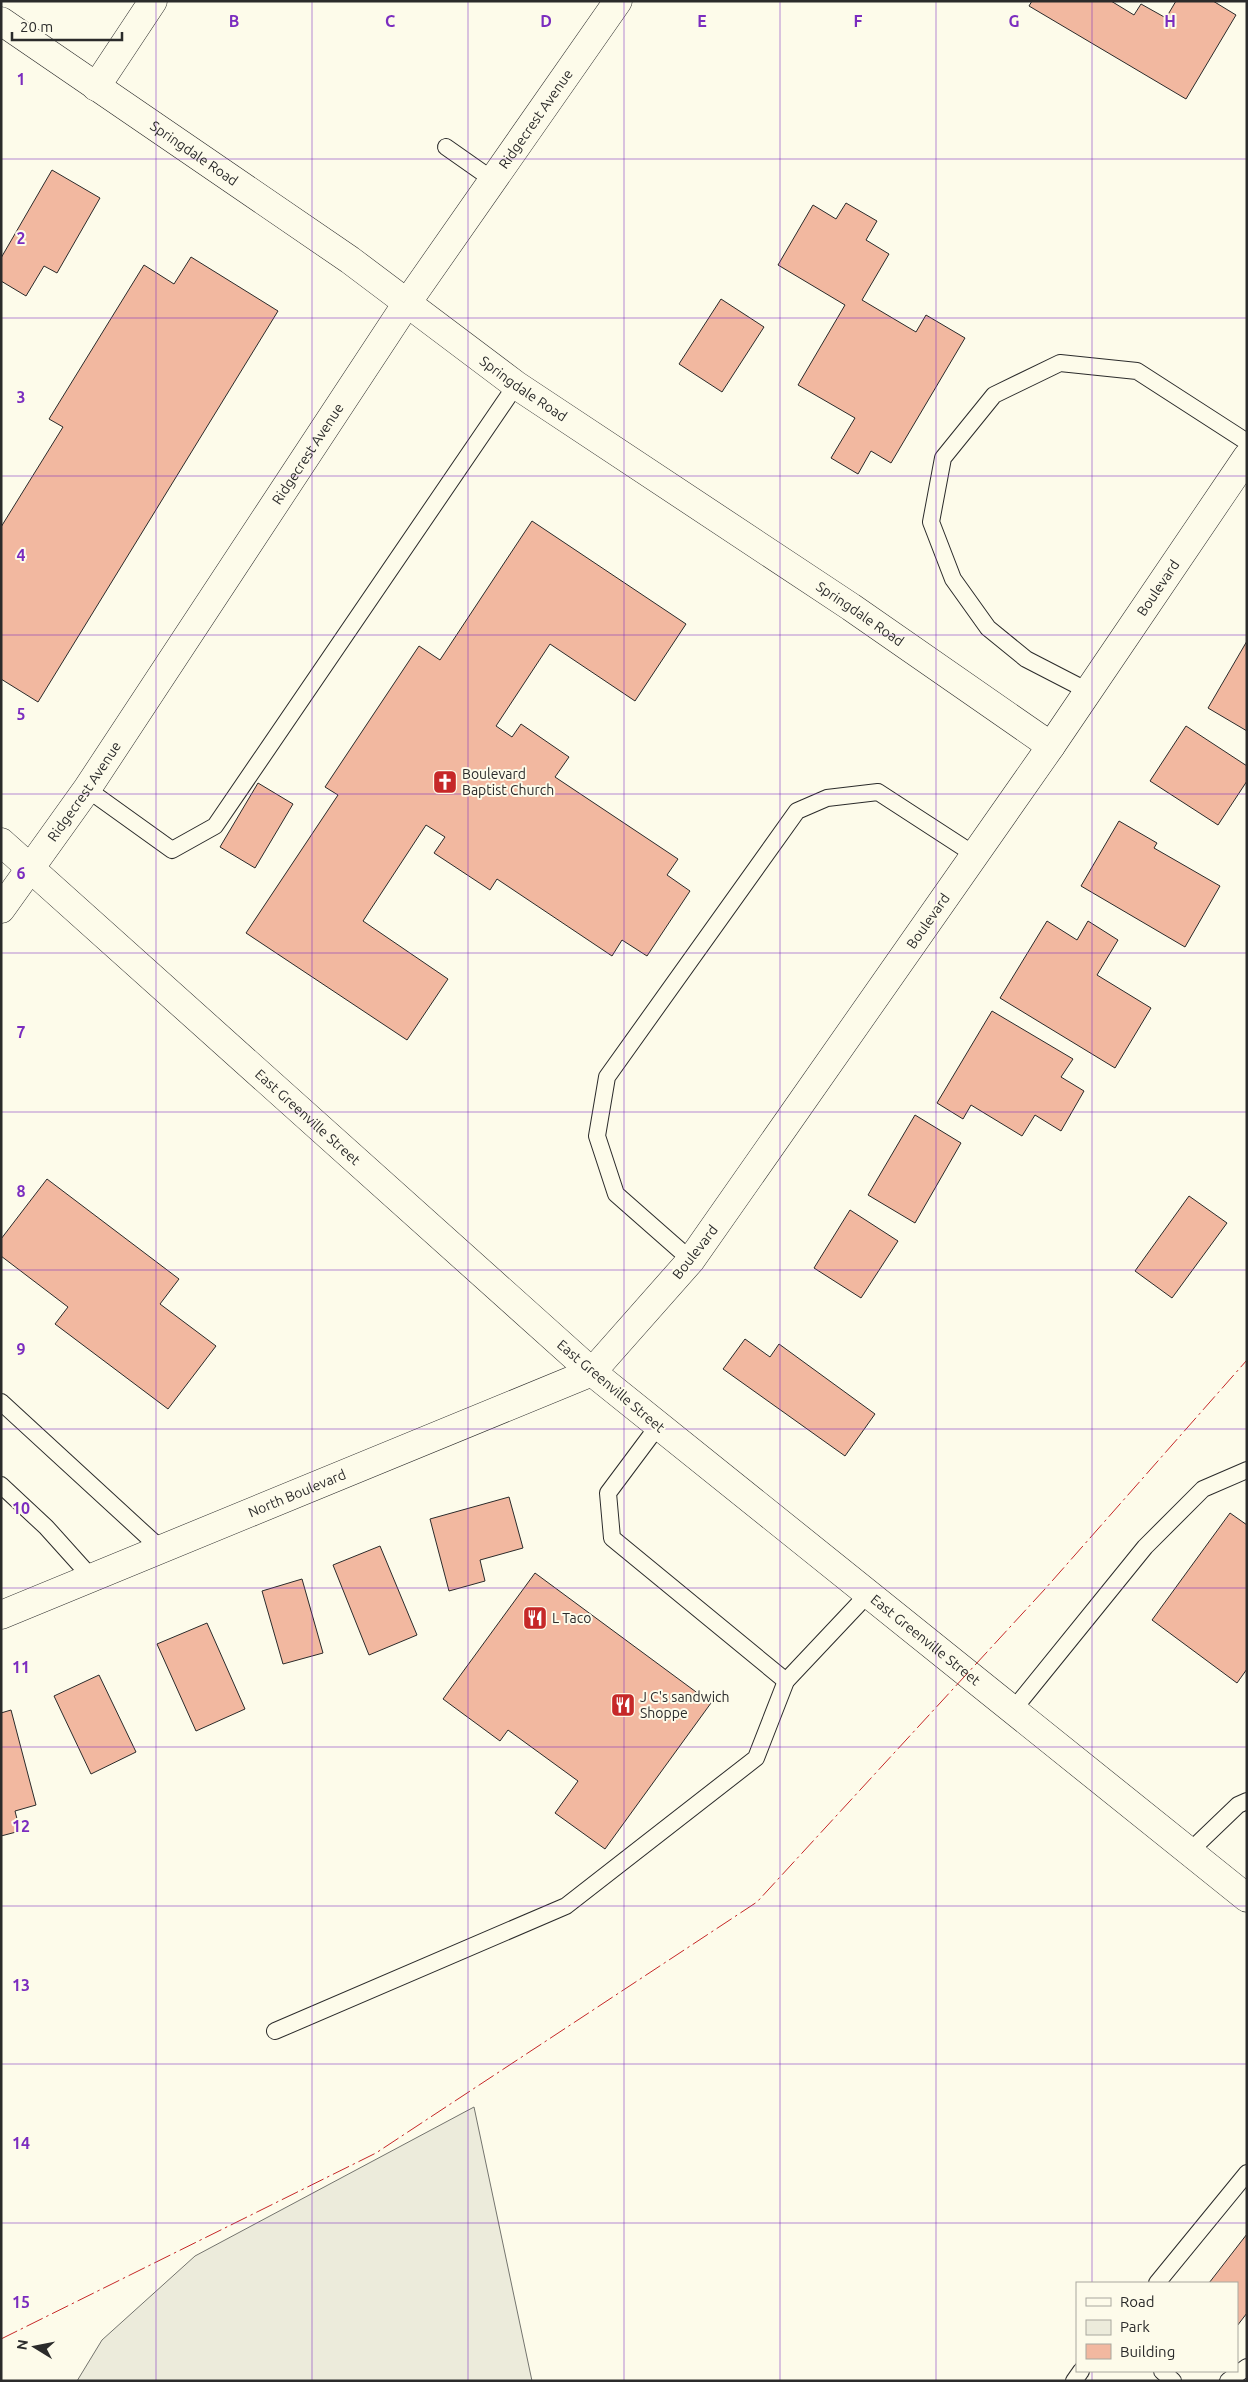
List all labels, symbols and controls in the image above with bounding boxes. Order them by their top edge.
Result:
scale bar [12,10,122,42]
text: B [229,12,239,30]
text: C [385,12,395,30]
text: D [540,12,552,30]
text: E [697,12,707,30]
text: F [854,12,863,30]
text: G [1008,12,1020,30]
text: H [1164,12,1176,30]
text: 20 m [20,18,53,35]
street label: Ridgecrest Avenue [495,66,576,172]
text: 1 [16,70,26,88]
street label: Springdale Road [147,118,241,189]
text: 2 [16,229,26,247]
street label: Springdale Road [477,353,570,425]
text: 3 [16,388,26,406]
street label: Ridgecrest Avenue [269,400,347,507]
text: 4 [16,546,26,564]
street label: Boulevard [1133,557,1183,619]
street label: Springdale Road [813,578,907,649]
text: 5 [16,705,26,723]
street label: Ridgecrest Avenue [44,738,124,844]
place label: Boulevard Baptist Church [462,766,554,798]
church icon: Boulevard Baptist Church [432,769,458,795]
text: 6 [16,864,26,882]
street label: Boulevard [903,890,953,952]
text: 7 [16,1023,26,1041]
street label: East Greenville Street [252,1066,364,1169]
text: 8 [16,1182,26,1200]
street label: Boulevard [669,1222,721,1282]
street label: East Greenville Street [554,1336,668,1436]
text: 9 [16,1340,26,1358]
street label: North Boulevard [246,1466,348,1521]
text: 10 [12,1499,30,1517]
street label: East Greenville Street [868,1591,984,1689]
restaurant icon: L Taco [522,1605,548,1631]
place label: L Taco [552,1610,591,1626]
text: 11 [12,1658,30,1676]
place label: J C's sandwich Shoppe [640,1689,730,1721]
restaurant icon: J C's sandwich Shoppe [610,1692,636,1718]
text: 12 [12,1817,30,1835]
text: 13 [12,1976,30,1994]
text: 14 [12,2134,30,2152]
legend [1076,2282,1238,2372]
text: 15 [12,2293,30,2311]
text: Road [1120,2293,1155,2310]
text: Park [1120,2318,1150,2335]
north arrow [10,2322,60,2372]
text: N [13,2338,31,2351]
text: Building [1120,2343,1175,2360]

